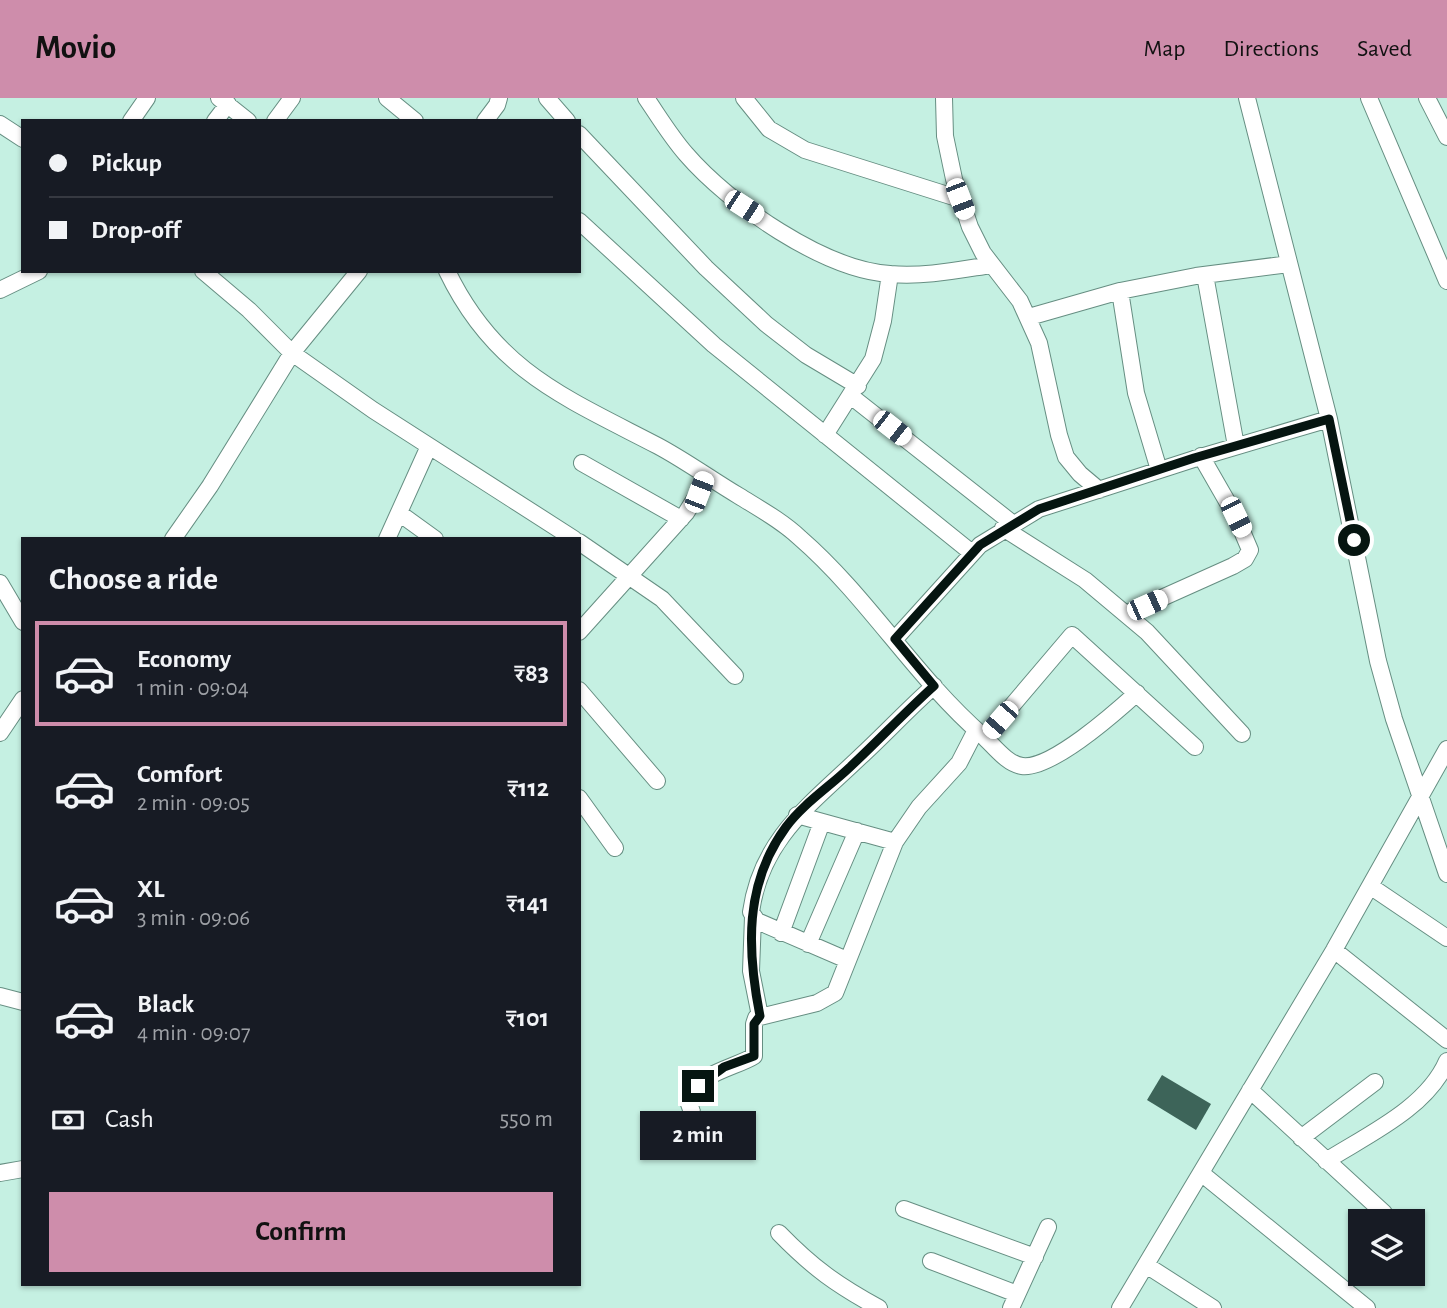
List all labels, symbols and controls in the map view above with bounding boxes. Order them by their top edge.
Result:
text: Movio [35,32,116,65]
text: Map [1143,37,1185,61]
text: Directions [1223,37,1319,61]
text: Saved [1357,37,1412,61]
text: Pickup [91,150,162,176]
car [943,176,978,222]
car [721,187,768,227]
text: Drop-off [91,217,180,243]
car [869,407,916,449]
car [682,469,717,515]
car [1218,494,1255,540]
route start [1338,524,1370,556]
text: Choose a ride [49,563,218,595]
car [1124,587,1171,623]
icon: car [53,642,116,705]
text: Economy [137,646,231,672]
text: ₹83 [514,660,549,686]
text: 1 min · 09:04 [137,677,249,700]
car [979,697,1022,743]
icon: car [53,757,116,820]
text: Comfort [137,761,222,787]
text: ₹112 [507,775,549,801]
text: 2 min · 09:05 [137,792,250,815]
icon: car [53,872,116,935]
text: XL [137,876,164,902]
text: ₹141 [506,890,549,916]
text: 3 min · 09:06 [137,907,250,930]
icon: car [53,987,116,1050]
text: Black [137,991,194,1017]
text: ₹101 [506,1005,549,1031]
text: 4 min · 09:07 [137,1022,251,1045]
route end [682,1070,714,1102]
icon: cash [49,1101,87,1139]
text: Cash [105,1106,154,1132]
text: 550 m [499,1108,553,1131]
callout: 2 min [640,1110,756,1160]
text: 2 min [672,1124,724,1147]
button: Confirm [49,1192,553,1272]
map controls [1348,1209,1425,1286]
button: layers [1348,1209,1425,1286]

